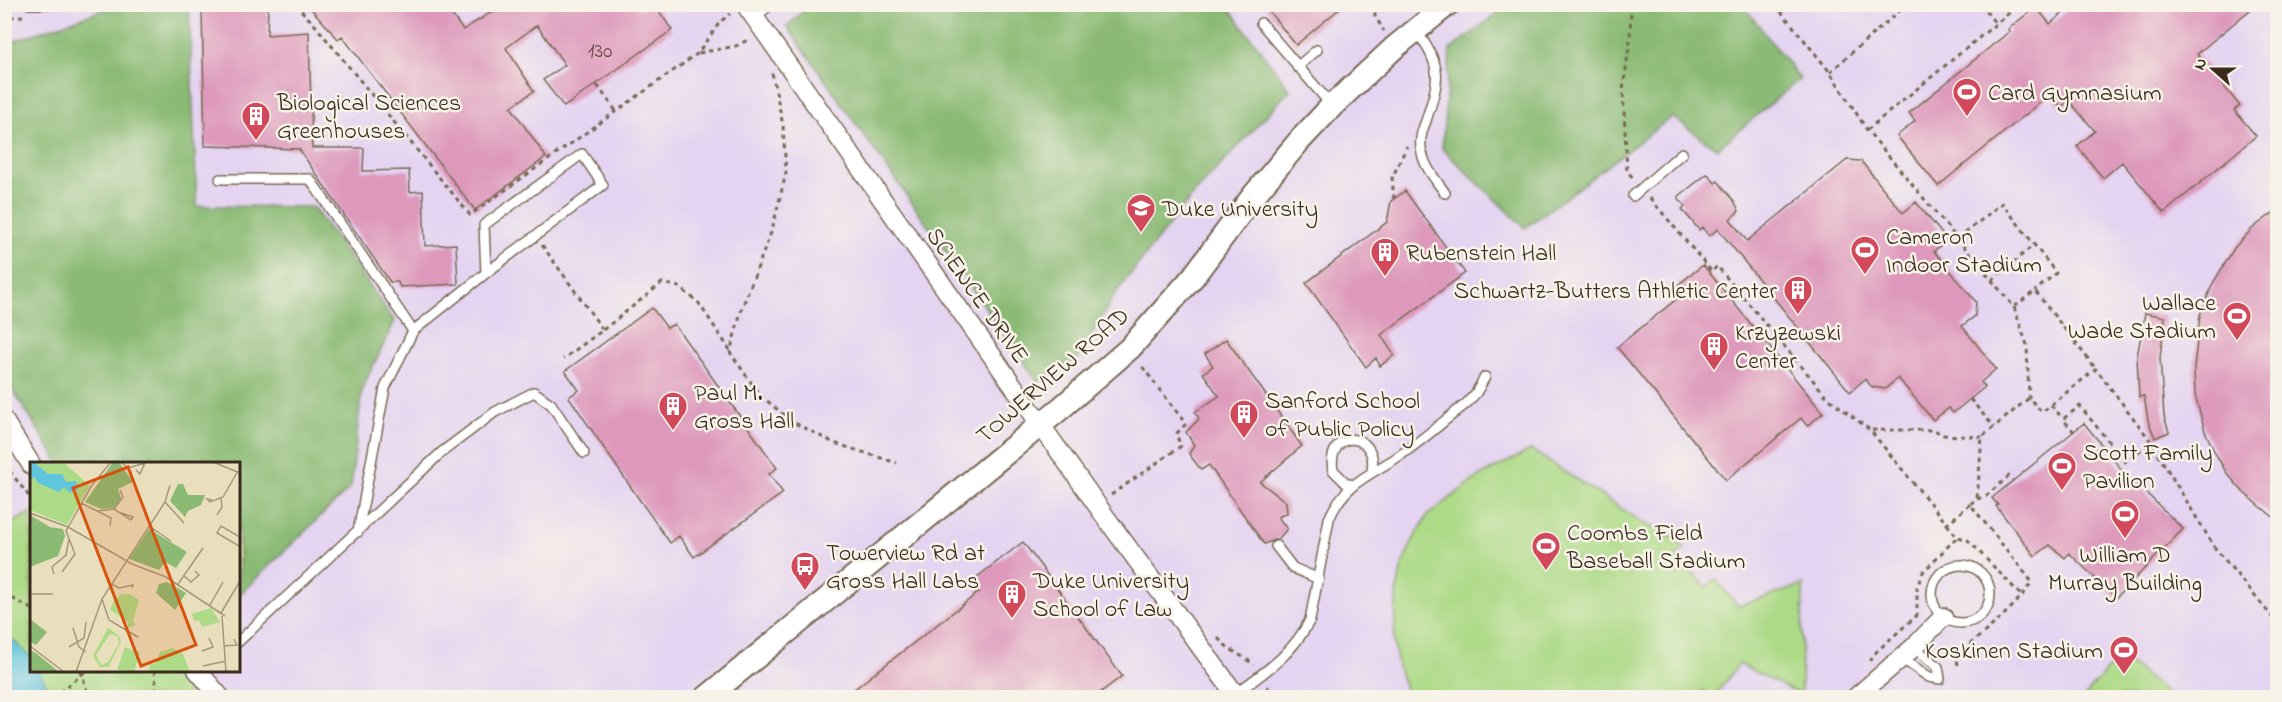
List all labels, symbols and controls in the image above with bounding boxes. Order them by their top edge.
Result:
house number: 130 [588,37,612,67]
north arrow [2183,39,2243,99]
text: N [2188,55,2214,74]
sports icon: Card Gymnasium [1951,76,1983,118]
place label: Card Gymnasium [1988,77,2162,113]
place label: Biological Sciences Greenhouses [276,87,461,150]
building icon: Biological Sciences Greenhouses [240,100,272,142]
school or university icon: Duke University [1125,192,1157,234]
place label: Duke University [1161,193,1318,229]
street label: SCIENCE DRIVE [916,221,1036,372]
place label: Cameron Indoor Stadium [1886,221,2042,284]
sports icon: Cameron Indoor Stadium [1849,234,1881,276]
building icon: Rubenstein Hall [1369,236,1401,278]
place label: Rubenstein Hall [1406,237,1556,272]
building icon: Schwartz-Butters Athletic Center [1782,274,1814,316]
place label: Schwartz-Butters Athletic Center [1454,275,1778,310]
place label: Wallace Wade Stadium [2068,287,2216,350]
street label: TOWERVIEW ROAD [969,300,1138,454]
sports icon: Wallace Wade Stadium [2221,300,2253,342]
place label: Krzyzewski Center [1735,317,1841,380]
building icon: Krzyzewski Center [1698,330,1730,372]
place label: Paul M. Gross Hall [694,377,794,440]
place label: Sanford School of Public Policy [1265,385,1420,449]
building icon: Paul M. Gross Hall [657,390,689,432]
building icon: Sanford School of Public Policy [1228,398,1260,440]
place label: Scott Family Pavilion [2083,437,2213,500]
sports icon: Scott Family Pavilion [2046,450,2078,492]
inset map [30,462,240,672]
sports icon: William D Murray Building [2109,498,2141,540]
place label: Coombs Field Baseball Stadium [1566,517,1745,580]
sports icon: Coombs Field Baseball Stadium [1530,530,1562,572]
place label: Towerview Rd at Gross Hall Labs [826,537,985,600]
place label: William D Murray Building [2048,539,2202,603]
bus stop icon: Towerview Rd at Gross Hall Labs [789,550,821,592]
place label: Duke University School of Law [1032,565,1189,628]
building icon: Duke University School of Law [996,578,1028,620]
sports icon: Koskinen Stadium [2108,634,2140,676]
place label: Koskinen Stadium [1925,635,2103,670]

